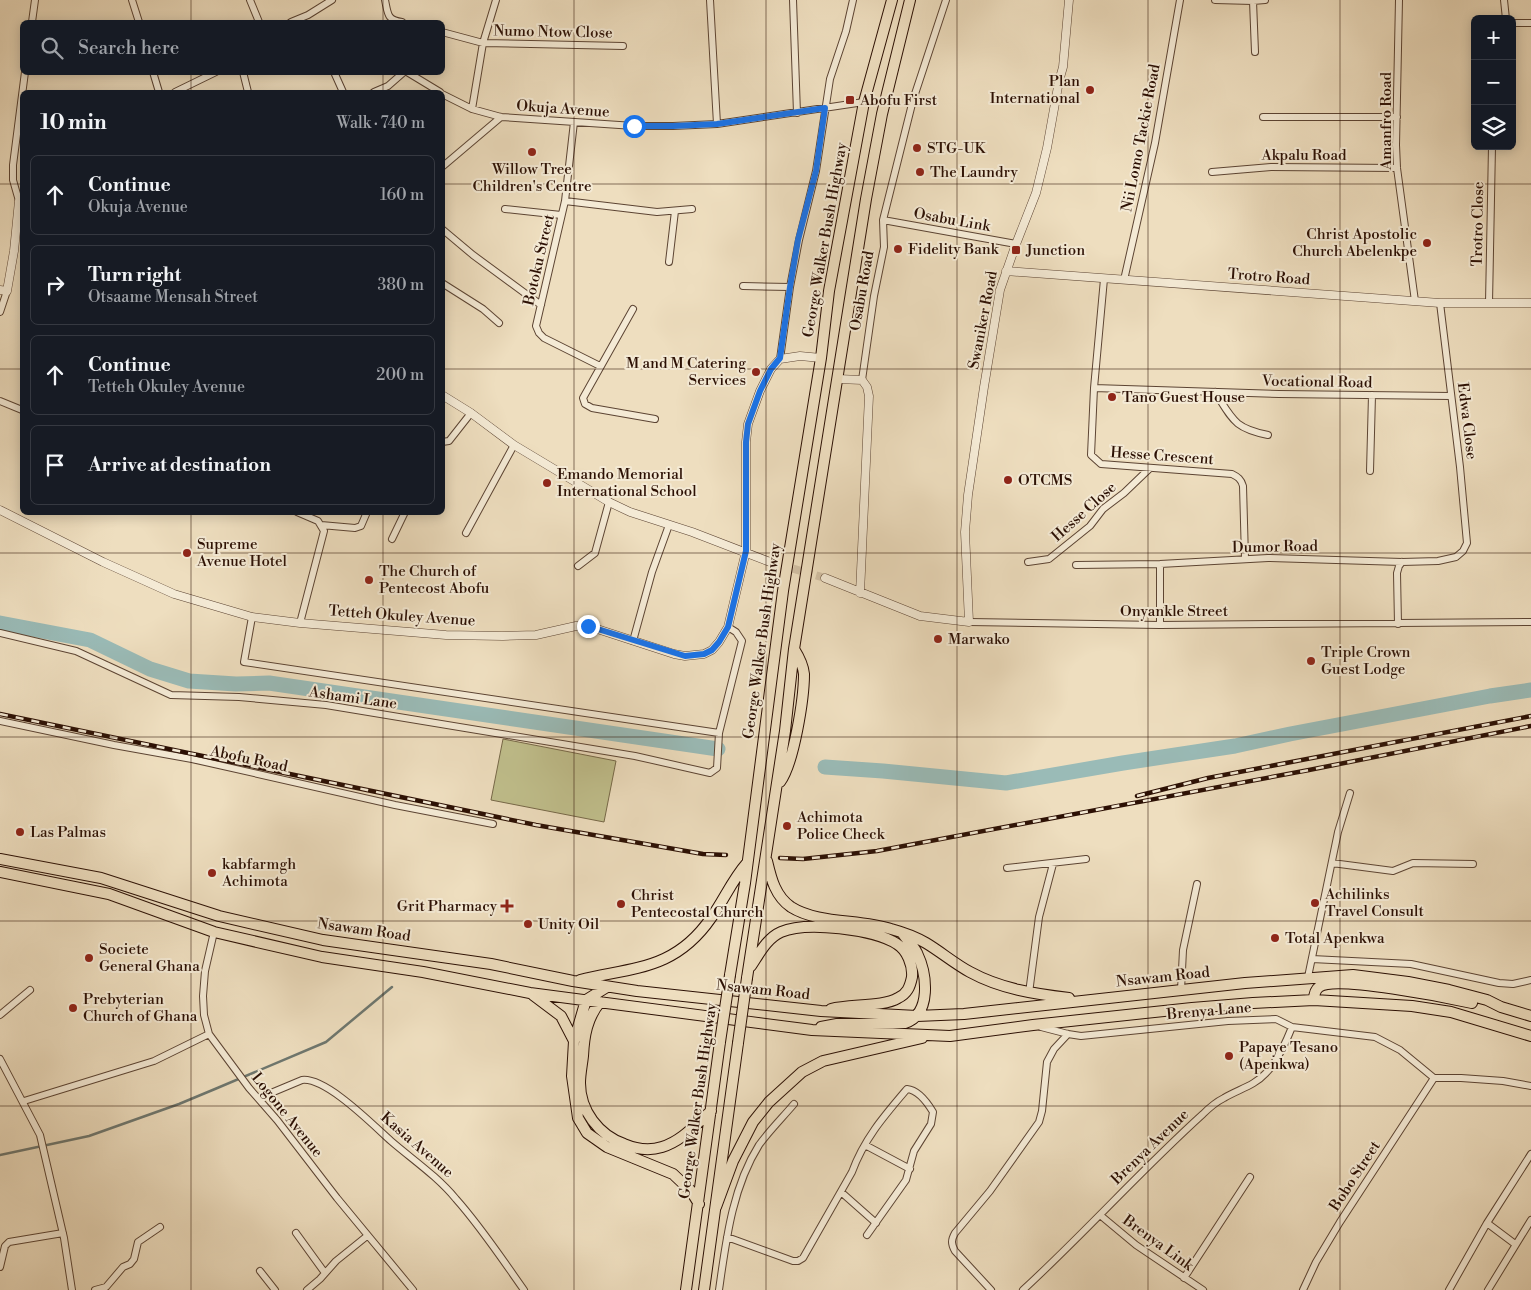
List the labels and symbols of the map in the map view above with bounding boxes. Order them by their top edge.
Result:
street label: Numo Ntow Close [493,21,613,43]
street label: Nii Lomo Tackie Road [1117,62,1165,214]
place label: Plan International [990,72,1081,108]
street label: Amanfro Road [1377,72,1396,171]
marker: Plan International [1084,84,1096,96]
place label: Abofu First [859,91,938,110]
marker: Abofu First [844,94,856,106]
street label: Okuja Avenue [516,96,610,122]
route start [623,115,646,138]
place label: STG-UK [927,139,987,158]
street label: George Walker Bush Highway [798,140,852,339]
marker: STG-UK [911,142,923,154]
marker: Willow Tree Children's Centre [526,146,538,158]
street label: Akpalu Road [1260,146,1347,165]
place label: Willow Tree Children's Centre [472,160,592,196]
place label: The Laundry [930,163,1018,182]
marker: The Laundry [914,166,926,178]
street label: Trotro Close [1468,181,1488,267]
street label: Osabu Link [912,204,993,236]
street label: Botoku Street [519,212,559,308]
place label: Christ Apostolic Church Abelenkpe [1292,225,1417,261]
marker: Christ Apostolic Church Abelenkpe [1421,237,1433,249]
place label: Fidelity Bank [908,240,1000,259]
place label: Junction [1025,241,1085,260]
marker: Fidelity Bank [892,243,904,255]
marker: Junction [1010,244,1022,256]
street label: Osabu Road [846,249,878,332]
street label: Trotro Road [1227,265,1311,289]
street label: Swaniker Road [964,269,1002,371]
place label: M and M Catering Services [626,354,746,390]
marker: M and M Catering Services [750,366,762,378]
street label: Vocational Road [1261,372,1373,392]
street label: Edwa Close [1453,381,1481,461]
place label: Tano Guest House [1122,388,1245,407]
marker: Tano Guest House [1106,391,1118,403]
street label: Hesse Crescent [1110,443,1215,469]
place label: Emando Memorial International School [557,465,697,501]
place label: OTCMS [1018,471,1072,490]
marker: OTCMS [1002,474,1014,486]
marker: Emando Memorial International School [541,477,553,489]
street label: Hesse Close [1048,478,1120,546]
place label: Supreme Avenue Hotel [196,535,288,571]
street label: Dumor Road [1232,537,1319,557]
street label: George Walker Bush Highway [739,541,785,740]
marker: Supreme Avenue Hotel [181,547,193,559]
place label: The Church of Pentecost Abofu [379,562,490,598]
marker: The Church of Pentecost Abofu [363,574,375,586]
street label: Tetteh Okuley Avenue [328,601,476,631]
street label: Onyankle Street [1120,602,1229,621]
route end [577,615,600,638]
place label: Marwako [948,630,1010,649]
marker: Marwako [932,633,944,645]
place label: Triple Crown Guest Lodge [1321,643,1411,679]
marker: Triple Crown Guest Lodge [1305,655,1317,667]
street label: Ashami Lane [307,682,398,714]
street label: Abofu Road [208,741,290,777]
place label: Achimota Police Check [796,808,886,844]
marker: Achimota Police Check [781,820,793,832]
place label: Las Palmas [30,823,106,842]
marker: Las Palmas [14,826,26,838]
place label: kabfarmgh Achimota [221,855,296,891]
marker: kabfarmgh Achimota [206,867,218,879]
place label: Achilinks Travel Consult [1324,885,1424,921]
place label: Christ Pentecostal Church [631,886,763,922]
place label: Grit Pharmacy [397,897,498,916]
marker: Achilinks Travel Consult [1309,897,1321,909]
marker: Christ Pentecostal Church [615,898,627,910]
marker: Grit Pharmacy [501,900,513,912]
street label: Nsawam Road [316,914,412,946]
place label: Unity Oil [538,915,600,934]
marker: Unity Oil [522,918,534,930]
place label: Total Apenkwa [1285,929,1385,948]
marker: Total Apenkwa [1269,932,1281,944]
place label: Societe General Ghana [99,940,200,976]
marker: Societe General Ghana [83,952,95,964]
street label: Nsawam Road [1115,963,1211,991]
street label: Nsawam Road [715,976,811,1004]
place label: Prebyterian Church of Ghana [83,990,198,1026]
street label: Brenya Lane [1165,998,1252,1024]
street label: George Walker Bush Highway [675,1001,721,1200]
marker: Prebyterian Church of Ghana [67,1002,79,1014]
place label: Papaye Tesano (Apenkwa) [1239,1038,1338,1074]
marker: Papaye Tesano (Apenkwa) [1223,1050,1235,1062]
street label: Logone Avenue [247,1069,327,1161]
street label: Brenya Avenue [1106,1105,1193,1189]
street label: Kasia Avenue [377,1108,457,1182]
street label: Bobo Street [1325,1137,1385,1215]
street label: Brenya Link [1118,1210,1198,1276]

